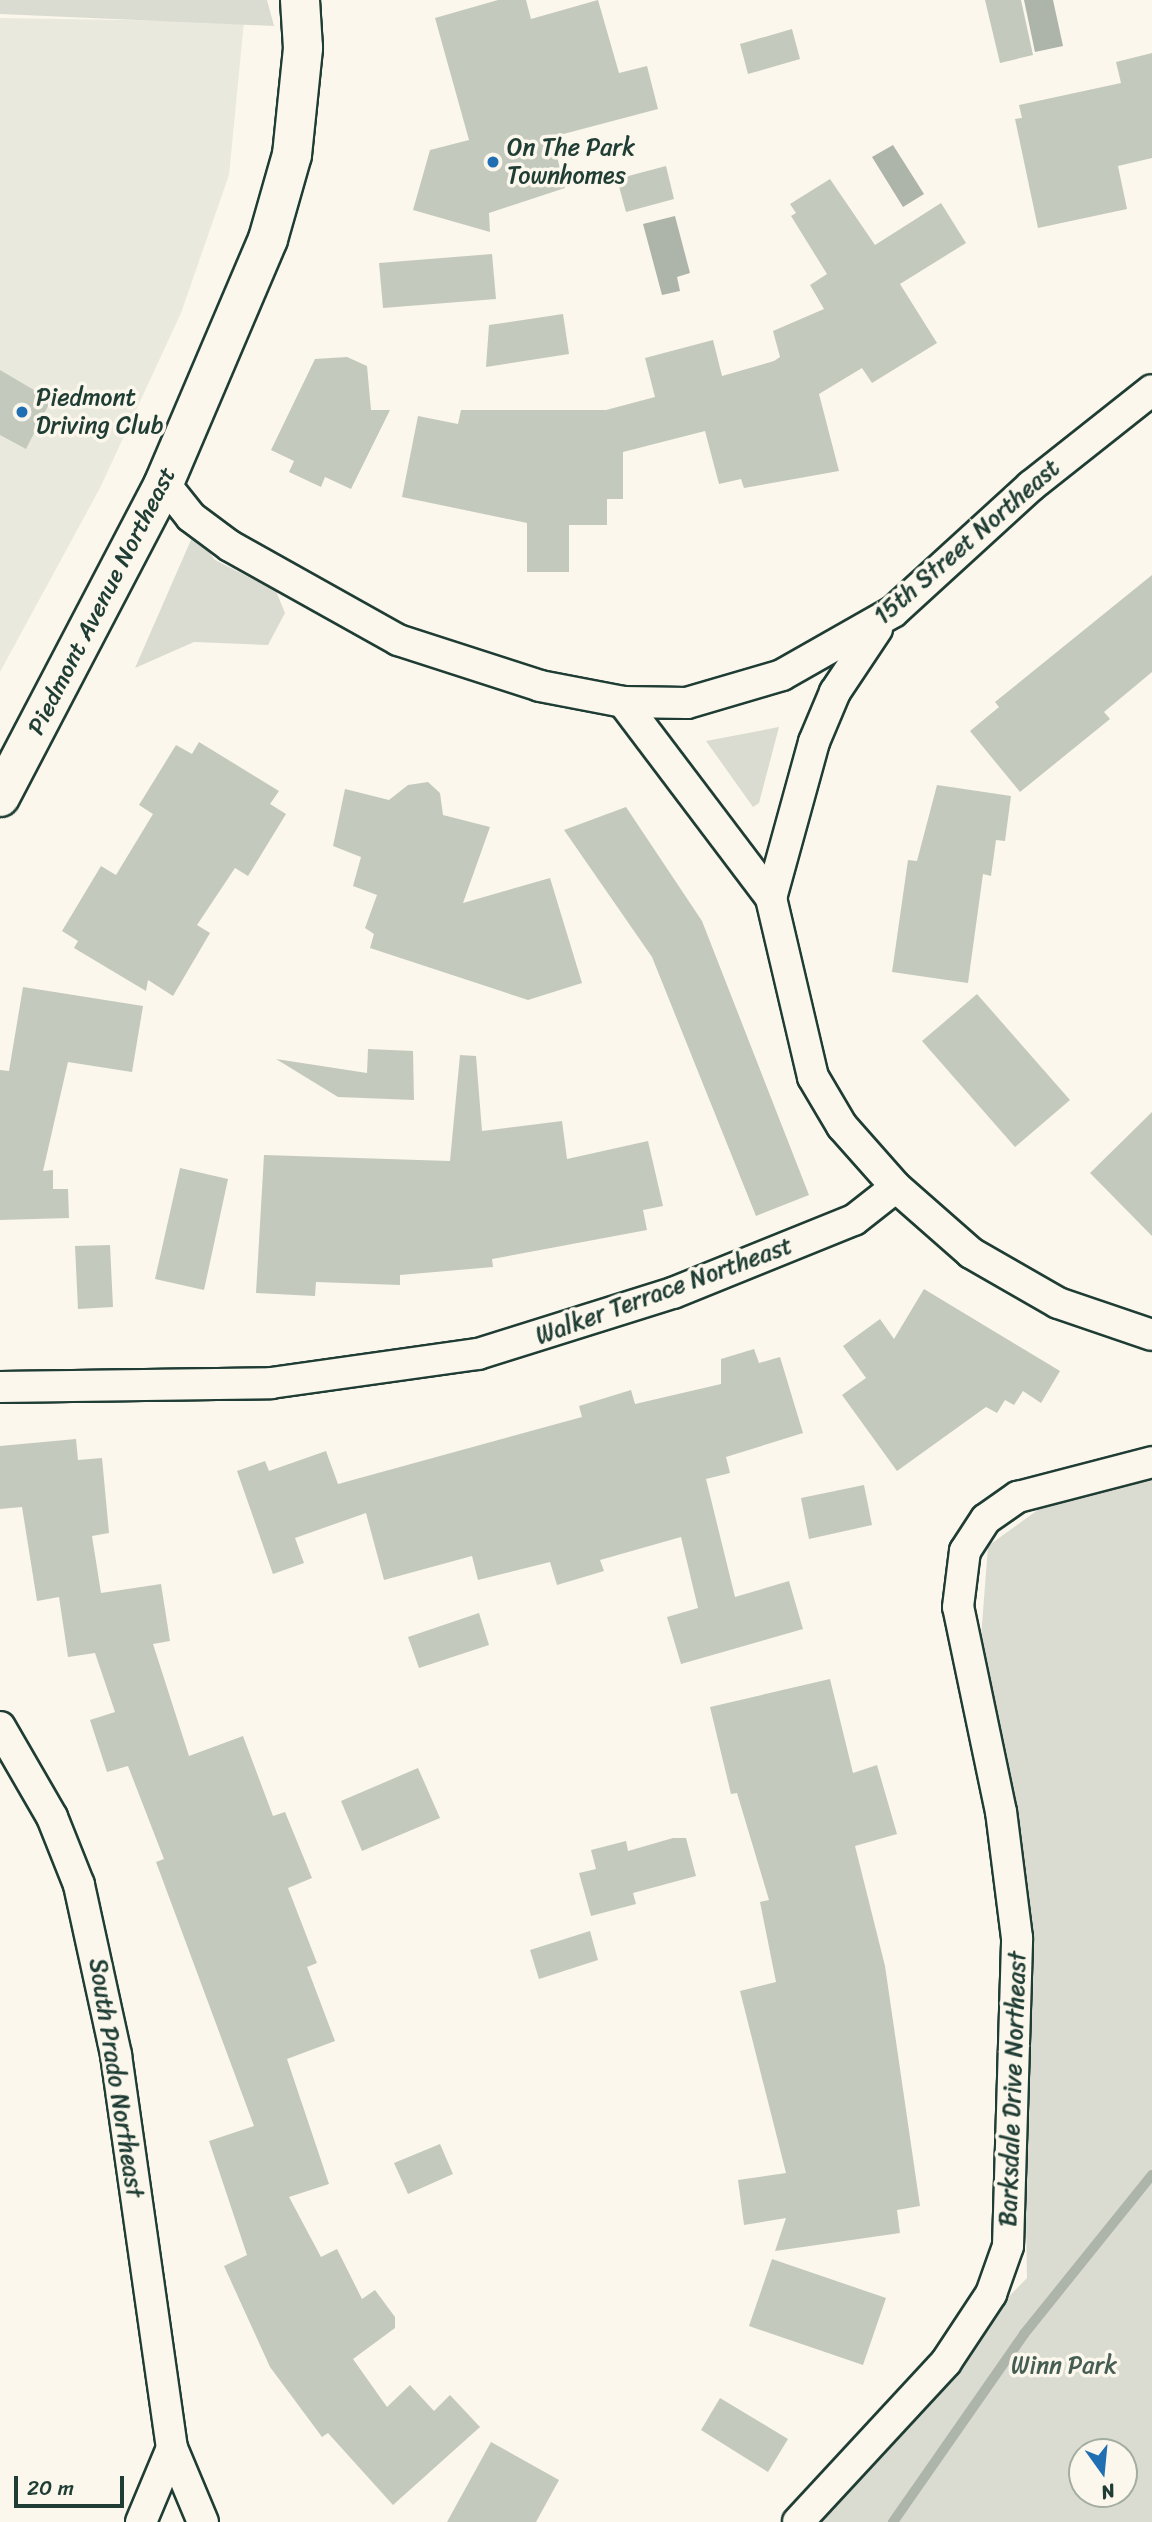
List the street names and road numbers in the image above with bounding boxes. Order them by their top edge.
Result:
street label: 15th Street Northeast [868,453,1066,631]
street label: Piedmont Avenue Northeast [22,462,182,740]
street label: Walker Terrace Northeast [532,1231,796,1351]
street label: Barksdale Drive Northeast [994,1950,1032,2228]
street label: South Prado Northeast [83,1955,149,2201]

